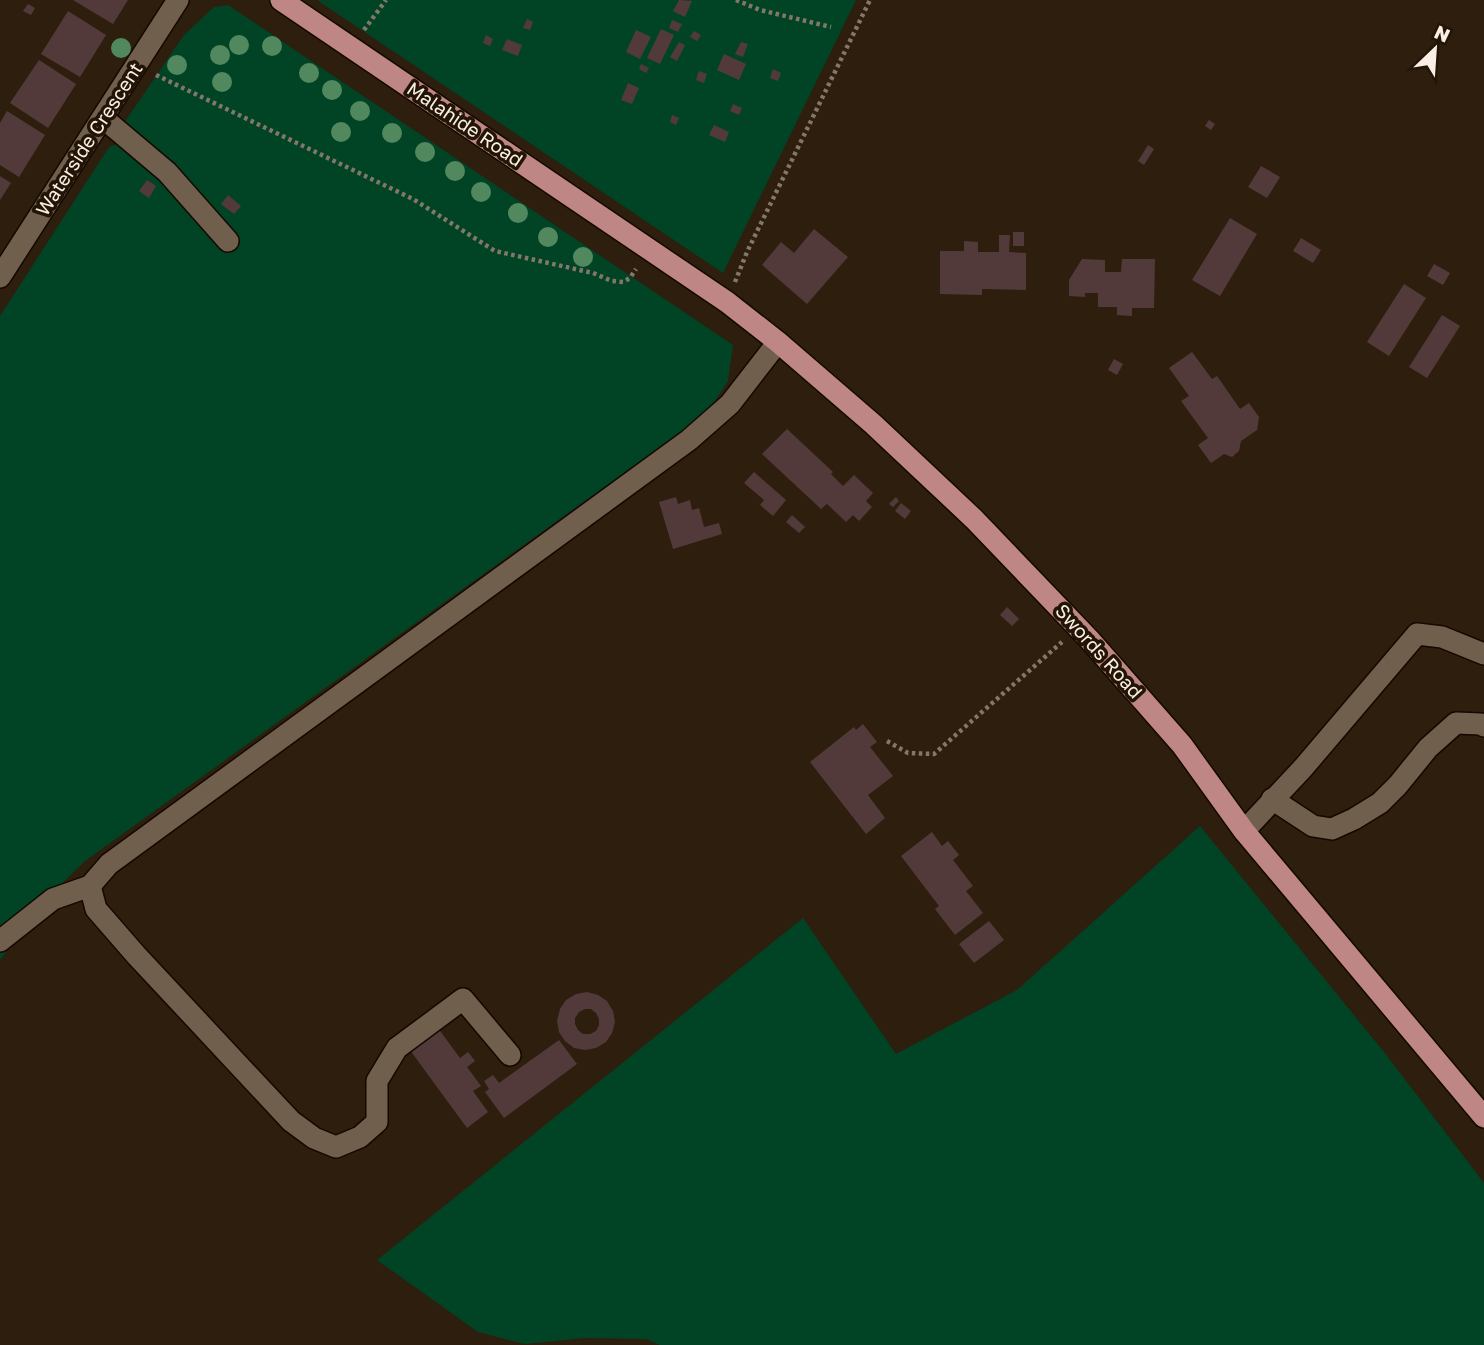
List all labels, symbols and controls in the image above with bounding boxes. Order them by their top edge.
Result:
north arrow [1400,14,1470,84]
text: N [1431,20,1454,47]
street label: Waterside Crescent [30,58,147,220]
street label: Malahide Road [403,76,528,171]
street label: Swords Road [1051,599,1148,703]

